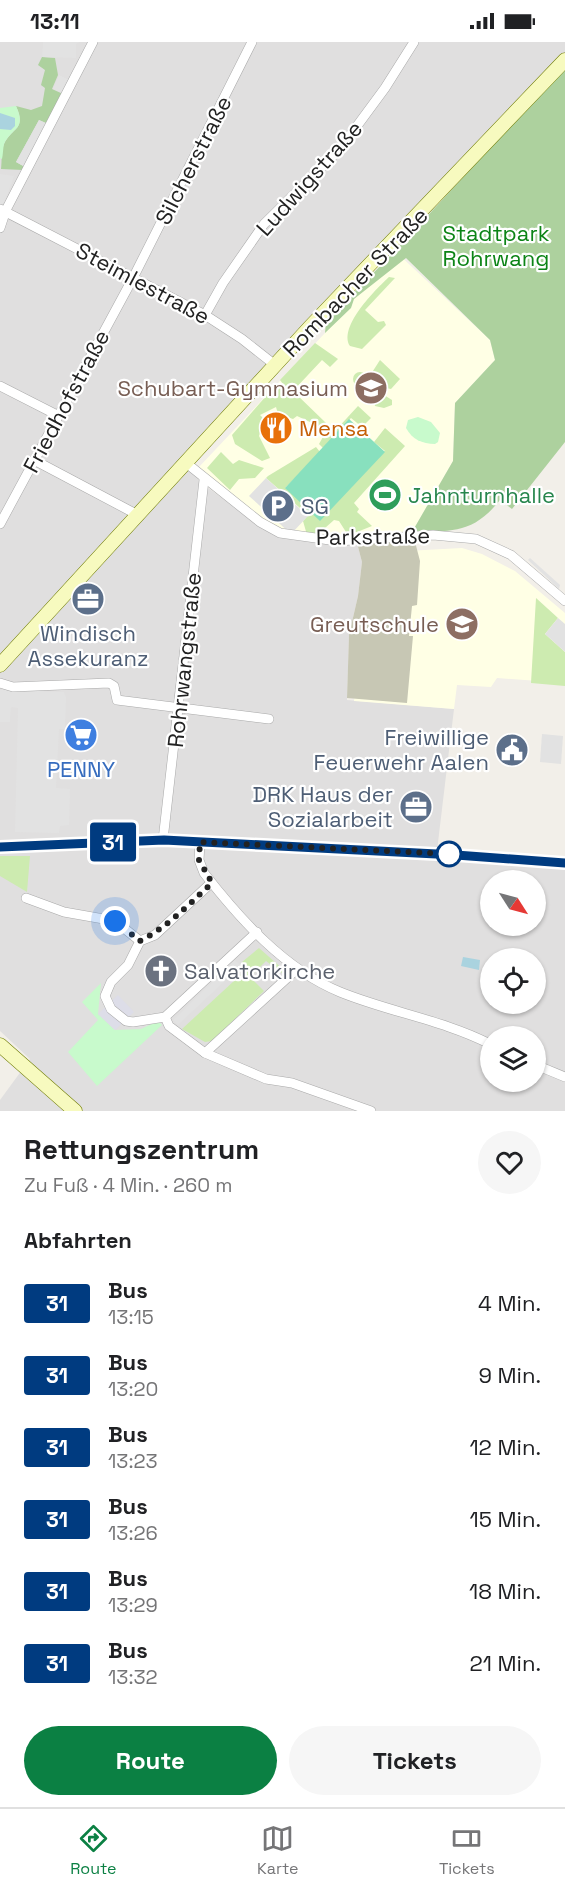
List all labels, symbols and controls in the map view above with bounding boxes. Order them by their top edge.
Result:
text: 13:11 [30,7,80,35]
street label: Silcherstraße [149,91,237,229]
street label: Ludwigstraße [250,115,368,241]
street label: Rombacher Straße [276,201,434,363]
park label: Stadtpark Rohrwang [442,219,550,272]
street label: Steimlestraße [71,236,215,330]
street label: Friedhofstraße [17,325,115,477]
school or university icon: Schubart-Gymnasium [353,370,389,406]
place label: Schubart-Gymnasium [117,374,348,402]
restaurant icon: Mensa [258,410,294,446]
place label: Mensa [299,414,369,442]
sports icon: Jahnturnhalle [367,477,403,513]
place label: Jahnturnhalle [408,481,555,509]
parking icon: SG [260,488,296,524]
place label: SG [301,492,329,520]
street label: Parkstraße [316,521,430,551]
street label: Rohrwangstraße [161,571,207,749]
office icon: Windisch Assekuranz [70,581,106,617]
school or university icon: Greutschule [444,606,480,642]
place label: Greutschule [310,610,439,638]
place label: Windisch Assekuranz [28,619,148,672]
supermarket icon: PENNY [63,717,99,753]
place label: Freiwillige Feuerwehr Aalen [313,723,489,776]
public building icon: Freiwillige Feuerwehr Aalen [494,732,530,768]
place label: PENNY [47,755,116,783]
place label: DRK Haus der Sozialarbeit [252,780,393,833]
office icon: DRK Haus der Sozialarbeit [398,789,434,825]
line badge: 31 [86,822,140,862]
text: 31 [102,829,124,856]
unlabelled marker [436,841,462,867]
north arrow [480,870,546,936]
map controls [480,870,546,1092]
your location [100,906,130,936]
button: locate [480,948,546,1014]
church icon: Salvatorkirche [143,953,179,989]
place label: Salvatorkirche [184,957,335,985]
button: layers [480,1026,546,1092]
text: Rettungszentrum [24,1131,259,1167]
button: heart [478,1131,541,1194]
text: Zu Fuß · 4 Min. · 260 m [24,1172,232,1198]
text: Abfahrten [24,1226,132,1254]
text: Bus [108,1276,148,1304]
text: 4 Min. [478,1289,541,1317]
text: 31 [46,1290,68,1317]
text: 13:15 [108,1304,154,1330]
text: Bus [108,1348,148,1376]
text: 9 Min. [478,1361,541,1389]
text: 31 [46,1362,68,1389]
text: 13:20 [108,1376,158,1402]
text: Bus [108,1420,148,1448]
text: 12 Min. [469,1433,541,1461]
text: 31 [46,1434,68,1461]
text: 13:23 [108,1448,158,1474]
text: Bus [108,1492,148,1520]
text: 15 Min. [469,1505,541,1533]
text: 31 [46,1506,68,1533]
text: 13:26 [108,1520,158,1546]
text: Bus [108,1564,148,1592]
text: 18 Min. [469,1577,541,1605]
text: 31 [46,1578,68,1605]
text: 13:29 [108,1592,158,1618]
text: Bus [108,1636,148,1664]
text: 21 Min. [469,1649,541,1677]
text: 31 [46,1650,68,1677]
text: 13:32 [108,1664,158,1690]
button: Route [24,1726,277,1795]
button: Tickets [289,1726,541,1795]
tab: Route [70,1822,117,1879]
tab: Karte [257,1822,298,1879]
tab: Tickets [439,1822,495,1879]

